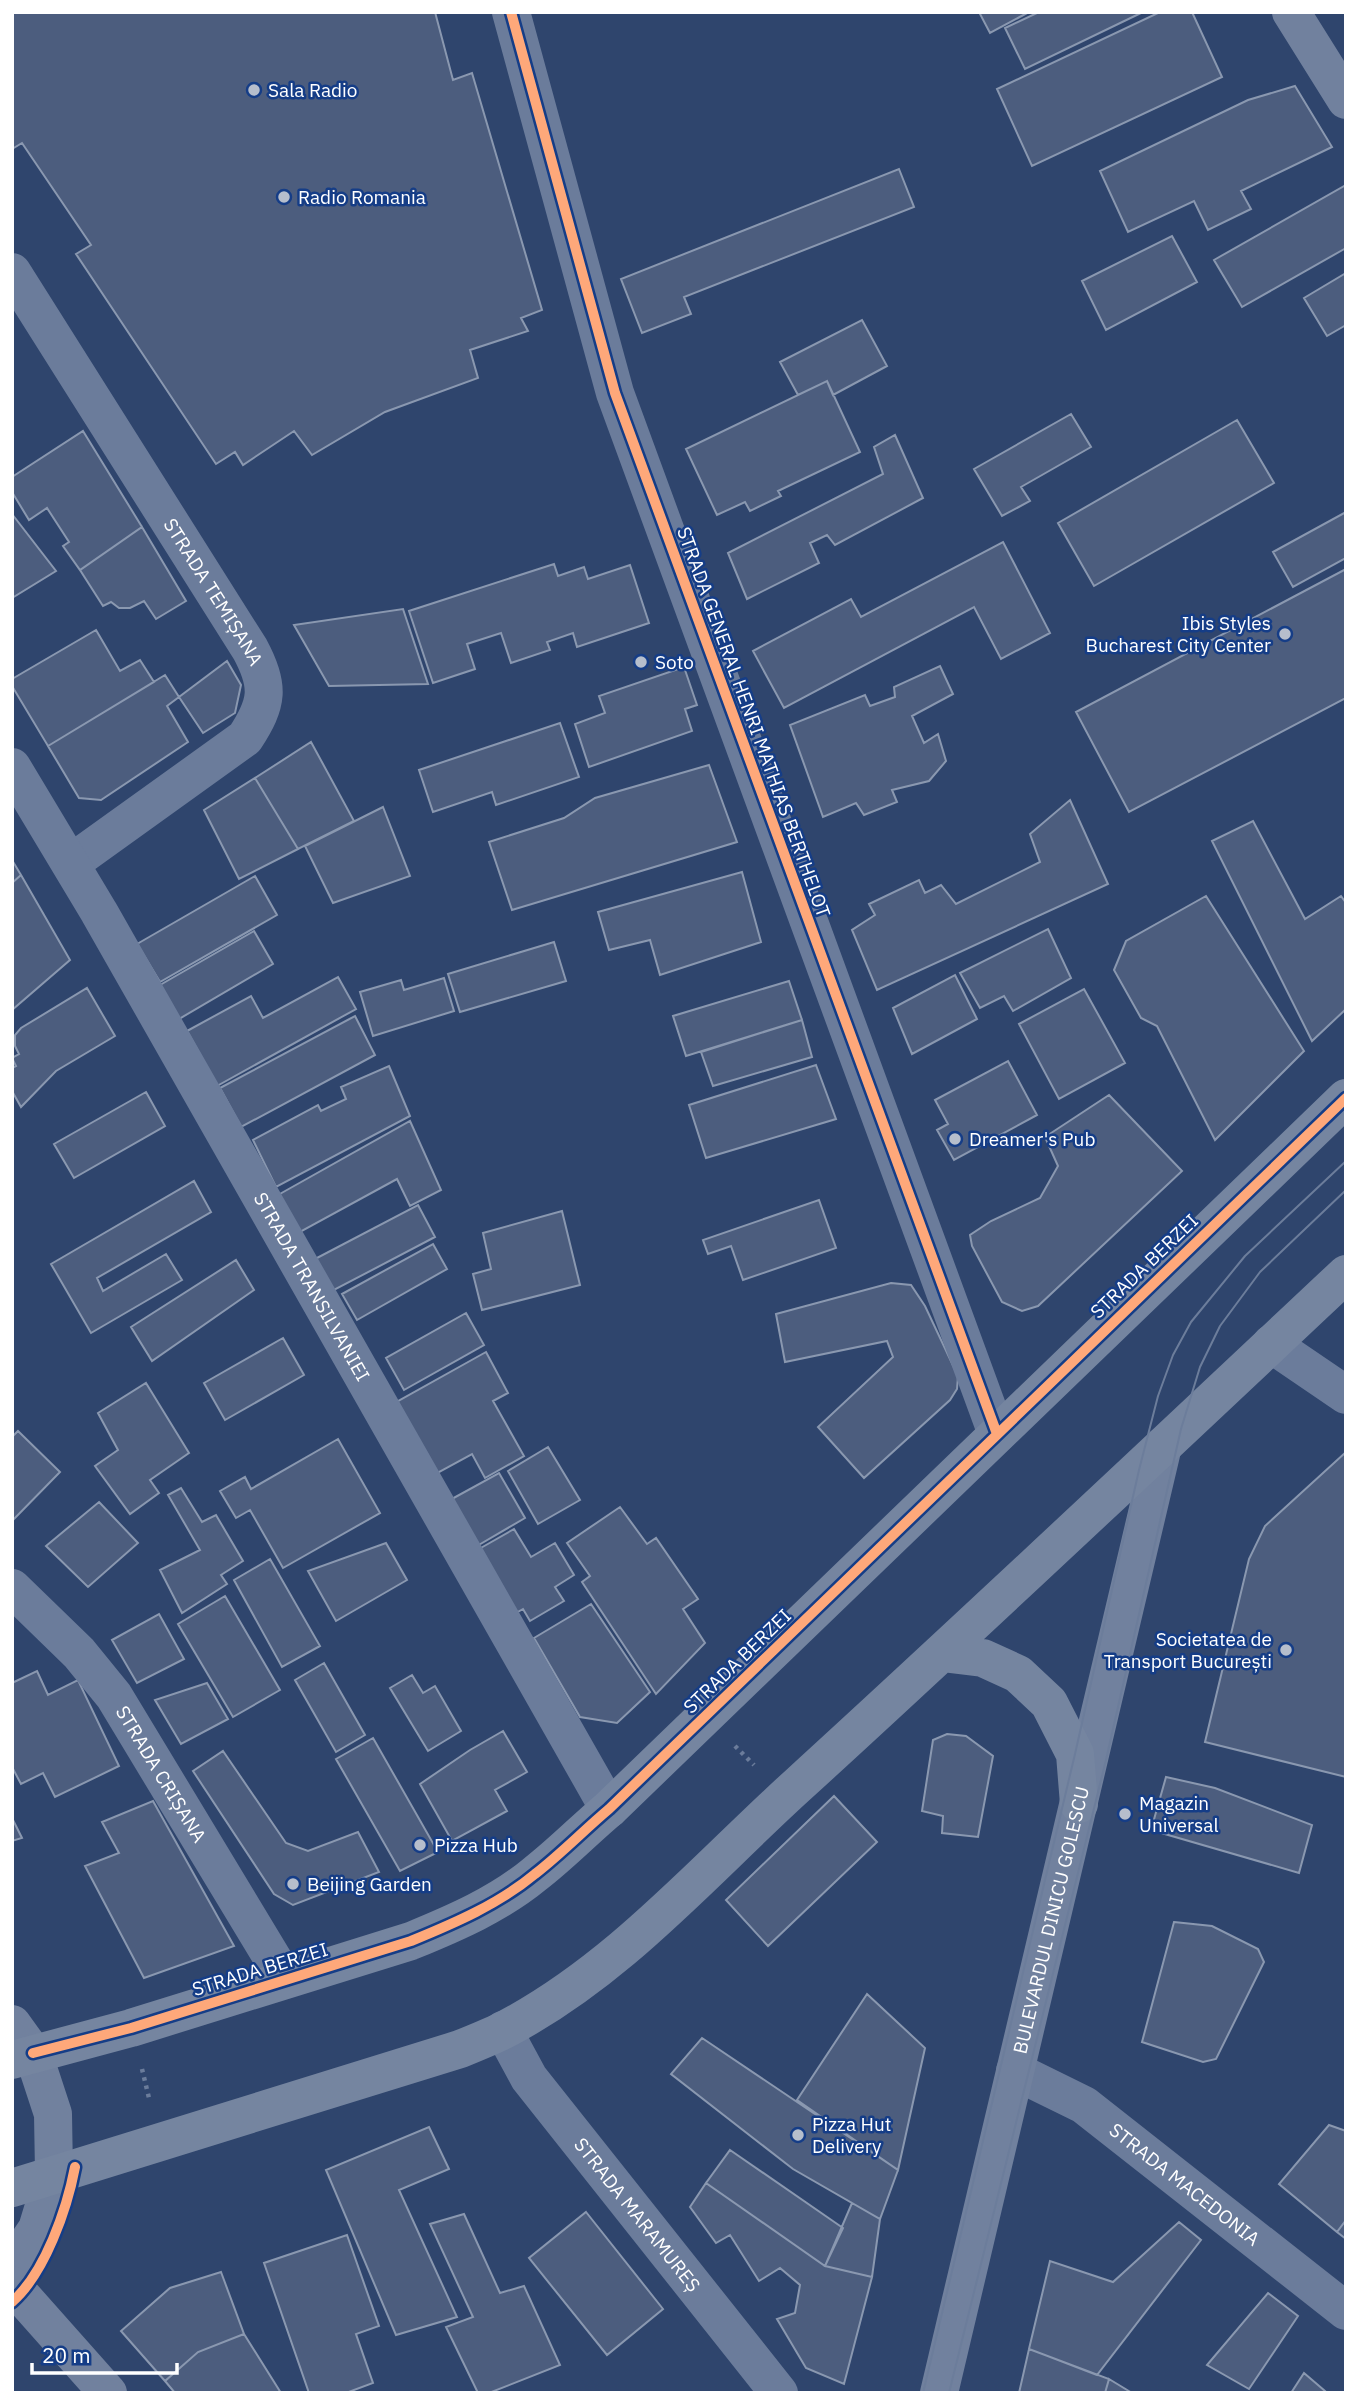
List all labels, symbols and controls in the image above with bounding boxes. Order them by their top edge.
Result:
place label: Sala Radio [268,78,358,102]
marker: Sala Radio [246,82,262,98]
place label: Radio Romania [298,185,426,209]
marker: Radio Romania [276,189,292,205]
street label: STRADA TEMIȘANA [159,514,268,669]
street label: STRADA GENERAL HENRI MATHIAS BERTHELOT [672,523,836,921]
place label: Ibis Styles Bucharest City Center [1086,611,1271,657]
marker: Ibis Styles Bucharest City Center [1277,626,1293,642]
place label: Soto [655,650,694,674]
marker: Soto [633,654,649,670]
place label: Dreamer's Pub [969,1127,1095,1151]
marker: Dreamer's Pub [947,1131,963,1147]
street label: STRADA TRANSILVANIEI [249,1188,375,1385]
street label: STRADA BERZEI [1085,1209,1203,1323]
street label: STRADA BERZEI [678,1604,796,1718]
place label: Societatea de Transport București [1104,1627,1272,1673]
marker: Societatea de Transport București [1278,1642,1294,1658]
street label: STRADA CRIȘANA [111,1701,212,1847]
street label: BULEVARDUL DINICU GOLESCU [1008,1784,1094,2056]
place label: Magazin Universal [1139,1791,1219,1837]
marker: Magazin Universal [1117,1806,1133,1822]
place label: Pizza Hub [434,1833,518,1857]
marker: Pizza Hub [412,1837,428,1853]
place label: Beijing Garden [307,1872,432,1896]
marker: Beijing Garden [285,1876,301,1892]
street label: STRADA BERZEI [189,1937,331,2001]
place label: Pizza Hut Delivery [812,2112,891,2158]
street label: STRADA MACEDONIA [1105,2118,1265,2251]
marker: Pizza Hut Delivery [790,2127,806,2143]
street label: STRADA MARAMUREȘ [569,2133,706,2296]
scale bar [32,2332,177,2376]
text: 20 m [42,2341,91,2369]

